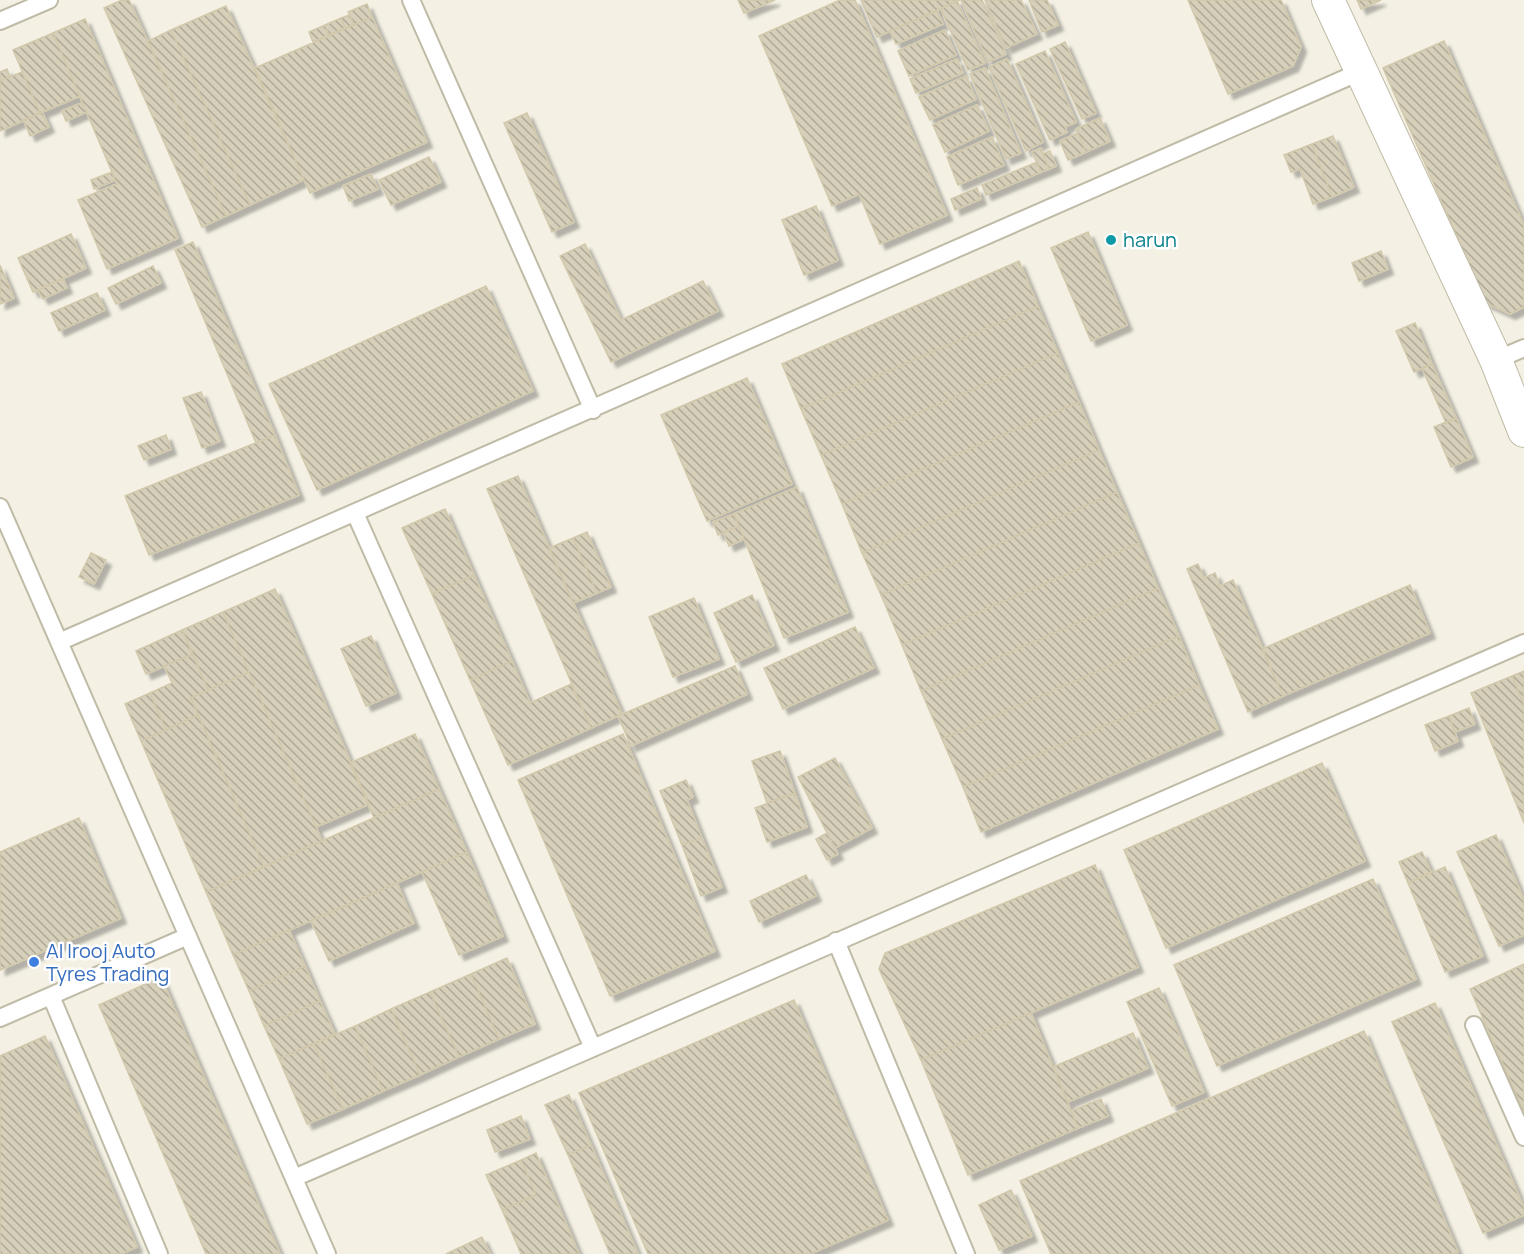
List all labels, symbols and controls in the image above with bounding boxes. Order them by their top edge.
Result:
place label: harun [1123,226,1177,253]
marker: harun [1104,233,1118,247]
place label: Al Irooj Auto Tyres Trading [46,937,169,987]
marker: Al Irooj Auto Tyres Trading [27,955,41,969]

